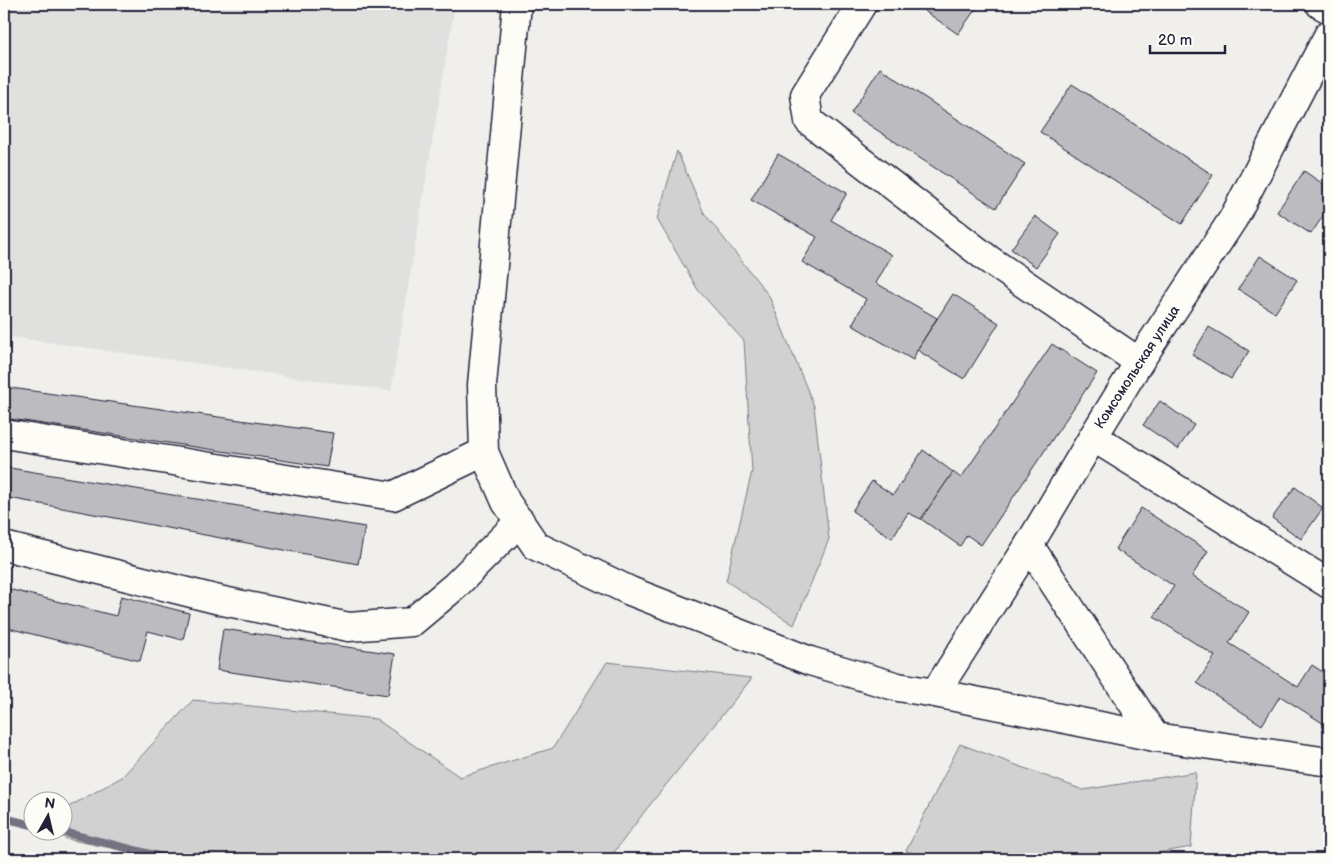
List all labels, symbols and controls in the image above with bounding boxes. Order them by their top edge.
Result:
scale bar [1150,22,1226,54]
text: 20 m [1158,31,1192,50]
street label: Комсомольская улица [1091,302,1184,432]
north arrow [22,790,72,840]
text: N [43,794,56,813]

